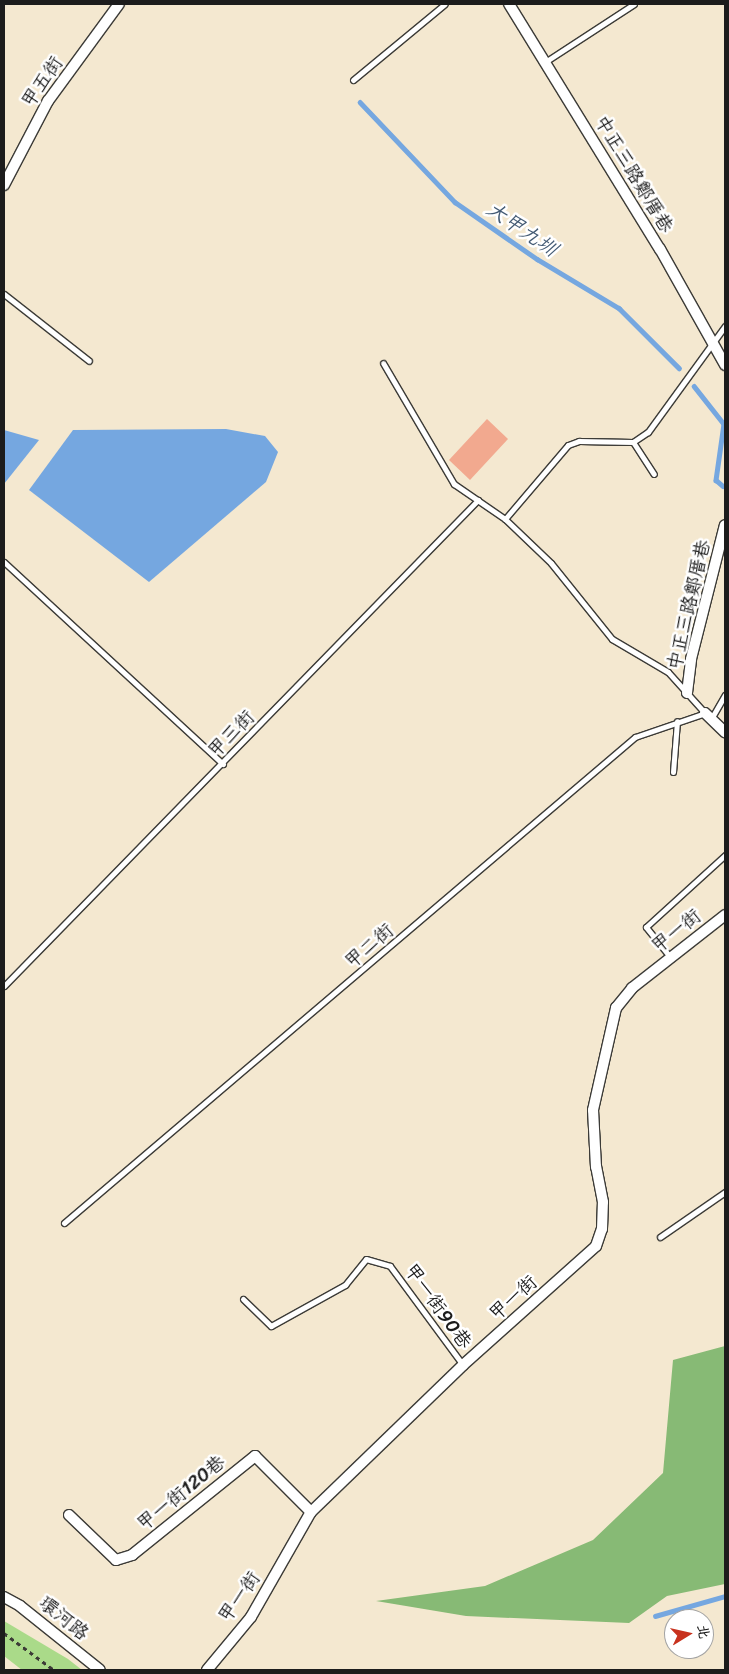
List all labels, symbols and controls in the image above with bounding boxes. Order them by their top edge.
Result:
street label: 甲五街 [17,52,67,112]
street label: 中正三路鄭厝巷 [590,111,678,237]
water label: 大甲九圳 [482,197,562,261]
street label: 中正三路鄭厝巷 [663,538,715,672]
street label: 甲三街 [203,706,259,762]
street label: 甲一街 [647,904,705,958]
street label: 甲二街 [340,919,398,973]
street label: 甲一街90巷 [399,1259,477,1353]
street label: 甲一街 [484,1270,542,1326]
street label: 甲一街120巷 [132,1450,230,1536]
street label: 甲一街 [213,1567,265,1627]
street label: 環河路 [35,1591,93,1645]
north arrow [664,1609,714,1659]
text: 北 [690,1623,717,1641]

